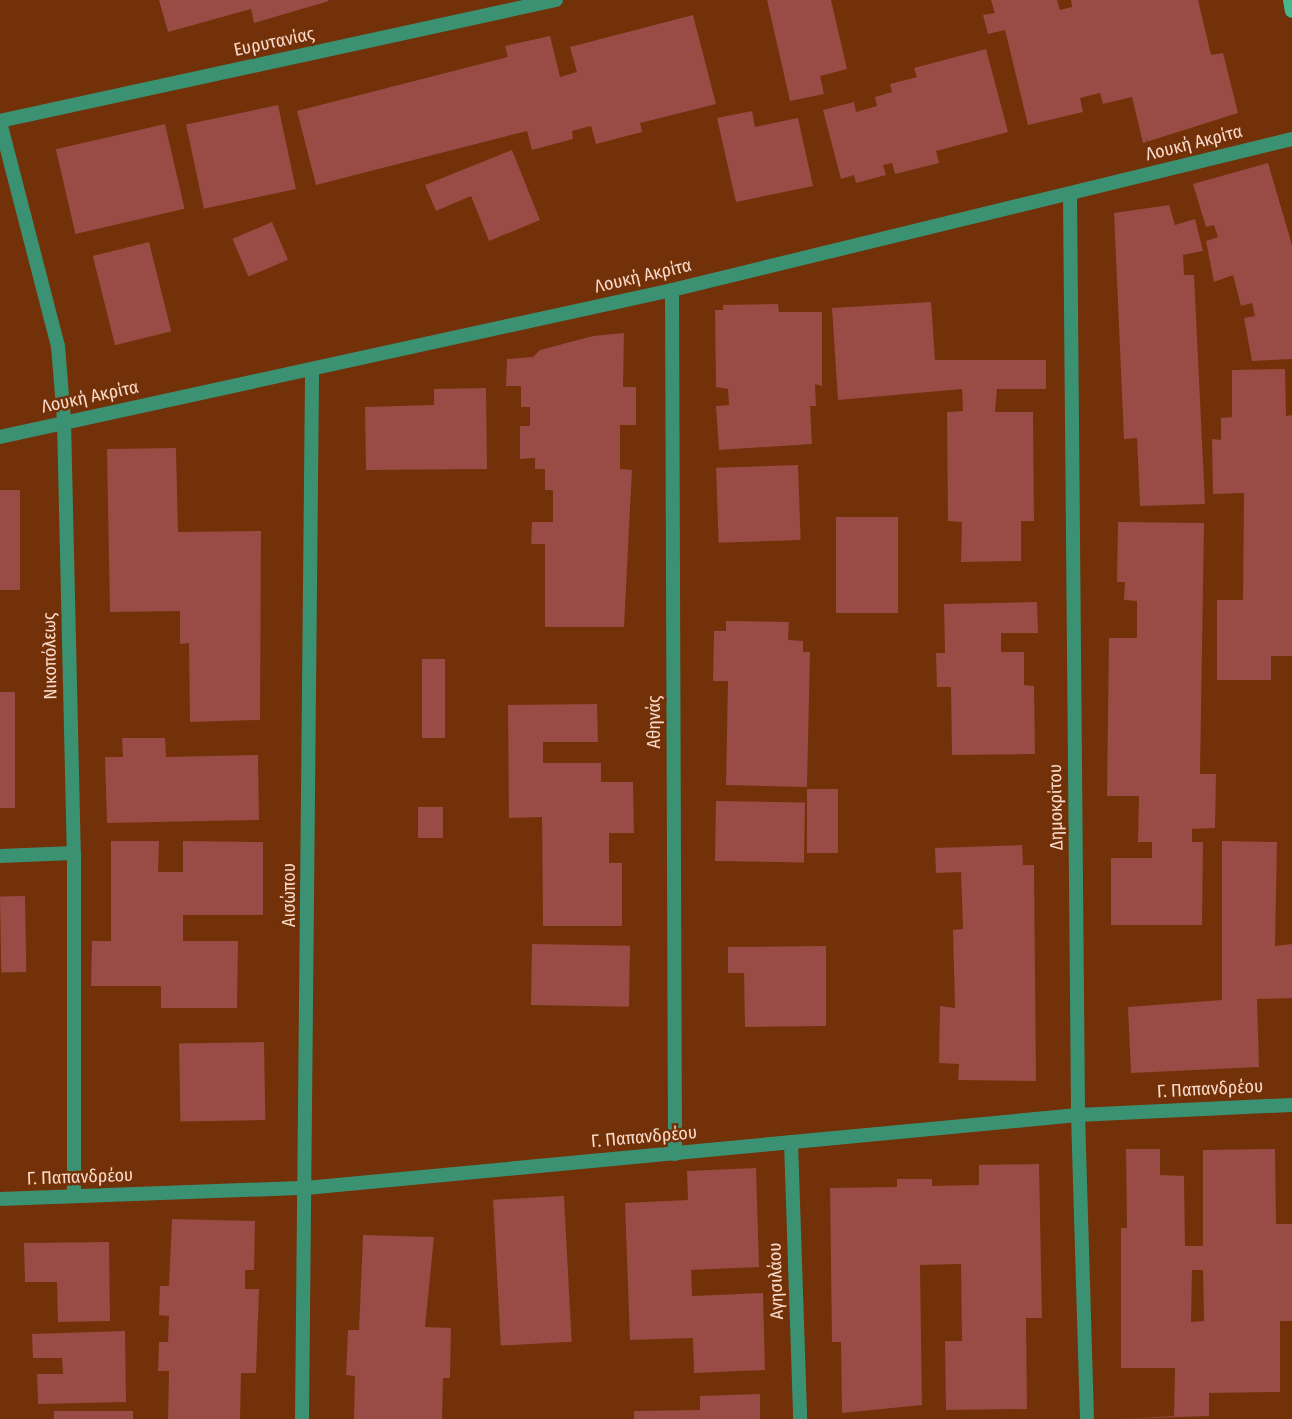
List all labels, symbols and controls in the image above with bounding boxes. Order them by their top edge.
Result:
street label: Ευρυτανίας [232,23,316,61]
street label: Λουκή Ακρίτα [1143,121,1245,165]
street label: Λουκή Ακρίτα [592,254,694,298]
street label: Λουκή Ακρίτα [39,376,141,418]
street label: Νικοπόλεως [38,612,62,700]
street label: Αθηνάς [643,696,665,748]
street label: Δημοκρίτου [1044,764,1068,850]
street label: Αισώπου [278,863,300,927]
street label: Γ. Παπανδρέου [1156,1075,1264,1103]
street label: Γ. Παπανδρέου [590,1122,698,1152]
street label: Γ. Παπανδρέου [26,1164,134,1190]
street label: Αγησιλάου [764,1242,788,1320]

